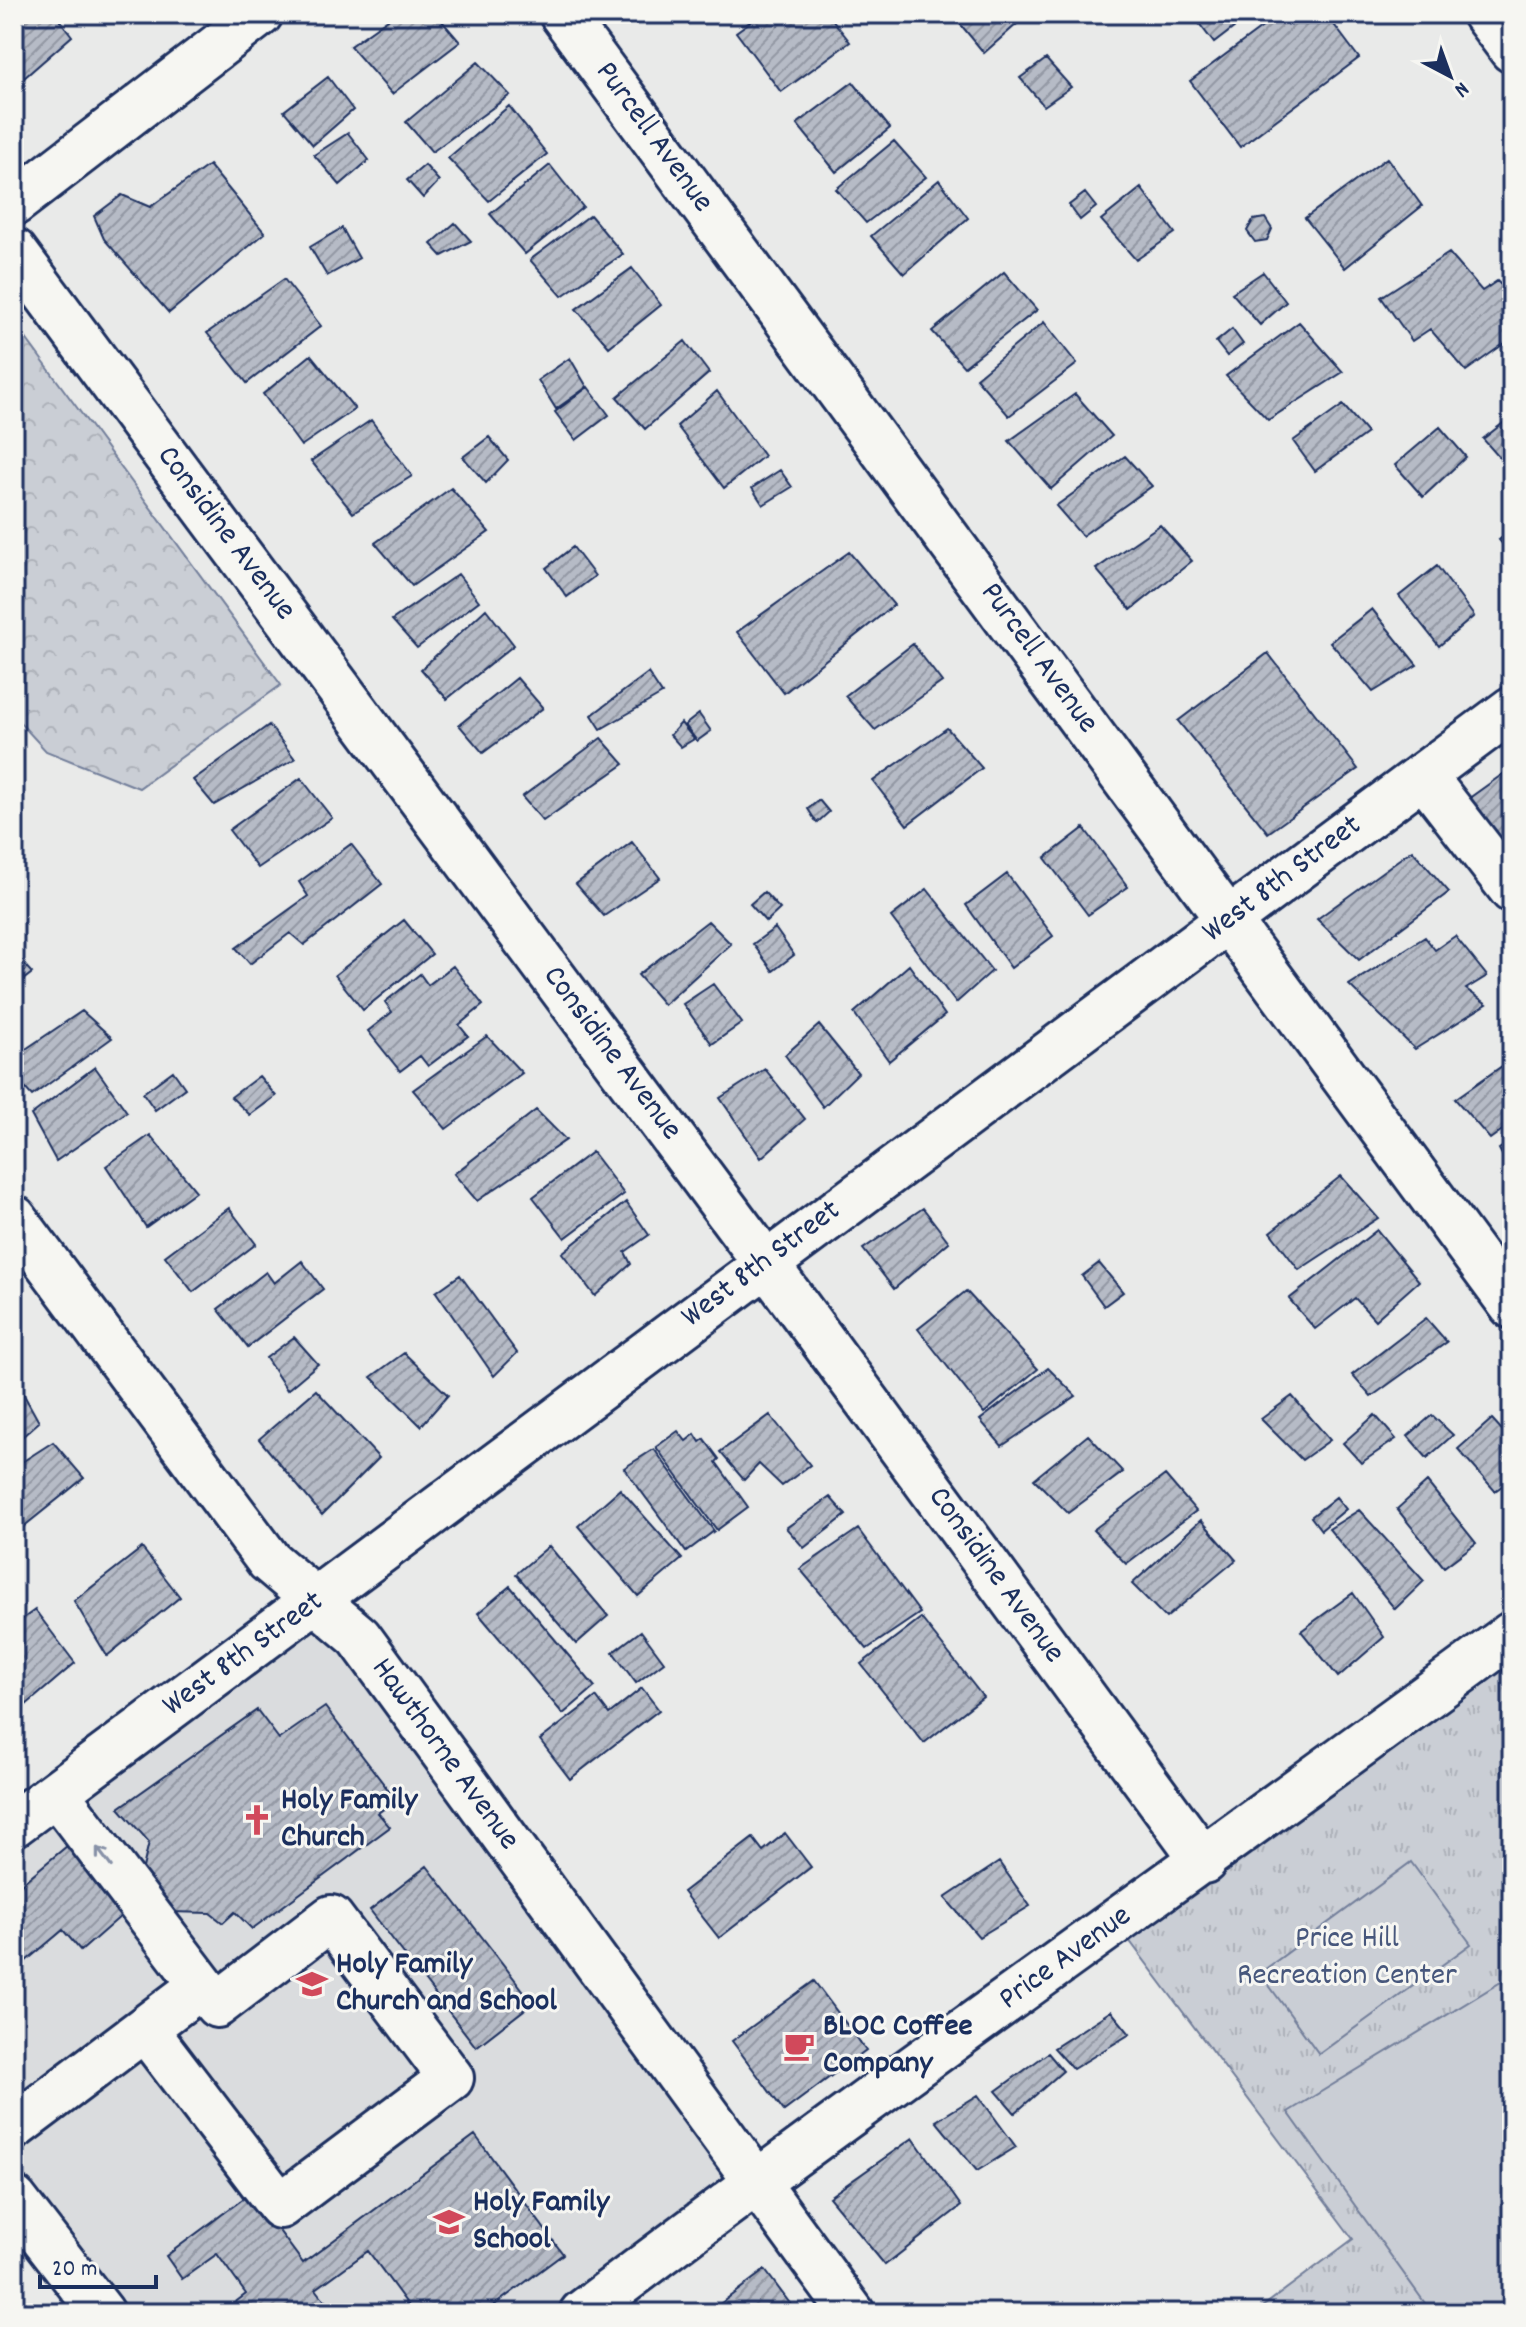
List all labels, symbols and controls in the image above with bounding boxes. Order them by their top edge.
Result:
north arrow [1410,36,1490,116]
street label: Purcell Avenue [582,53,724,223]
text: N [1446,73,1475,104]
street label: Considine Avenue [144,437,306,631]
street label: Purcell Avenue [967,574,1109,744]
street label: West 8th Street [1194,805,1373,955]
street label: Considine Avenue [530,957,692,1151]
street label: West 8th Street [673,1190,852,1340]
street label: Considine Avenue [915,1478,1075,1674]
street label: West 8th Street [154,1581,334,1729]
street label: Hawthorne Avenue [358,1649,530,1861]
place label: Holy Family Church [281,1779,418,1862]
church icon: Holy Family Church [240,1803,274,1837]
one-way arrow [96,1847,113,1868]
street label: Price Avenue [990,1895,1142,2023]
park label: Price Hill Recreation Center [1237,1917,1457,2000]
place label: Holy Family Church and School [336,1943,557,2026]
school or university icon: Holy Family Church and School [295,1967,329,2001]
place label: BLOC Coffee Company [823,2005,973,2088]
cafe icon: BLOC Coffee Company [782,2029,816,2063]
place label: Holy Family School [473,2181,610,2264]
school or university icon: Holy Family School [432,2205,466,2239]
scale bar [40,2239,156,2289]
text: 20 m [52,2253,98,2287]

